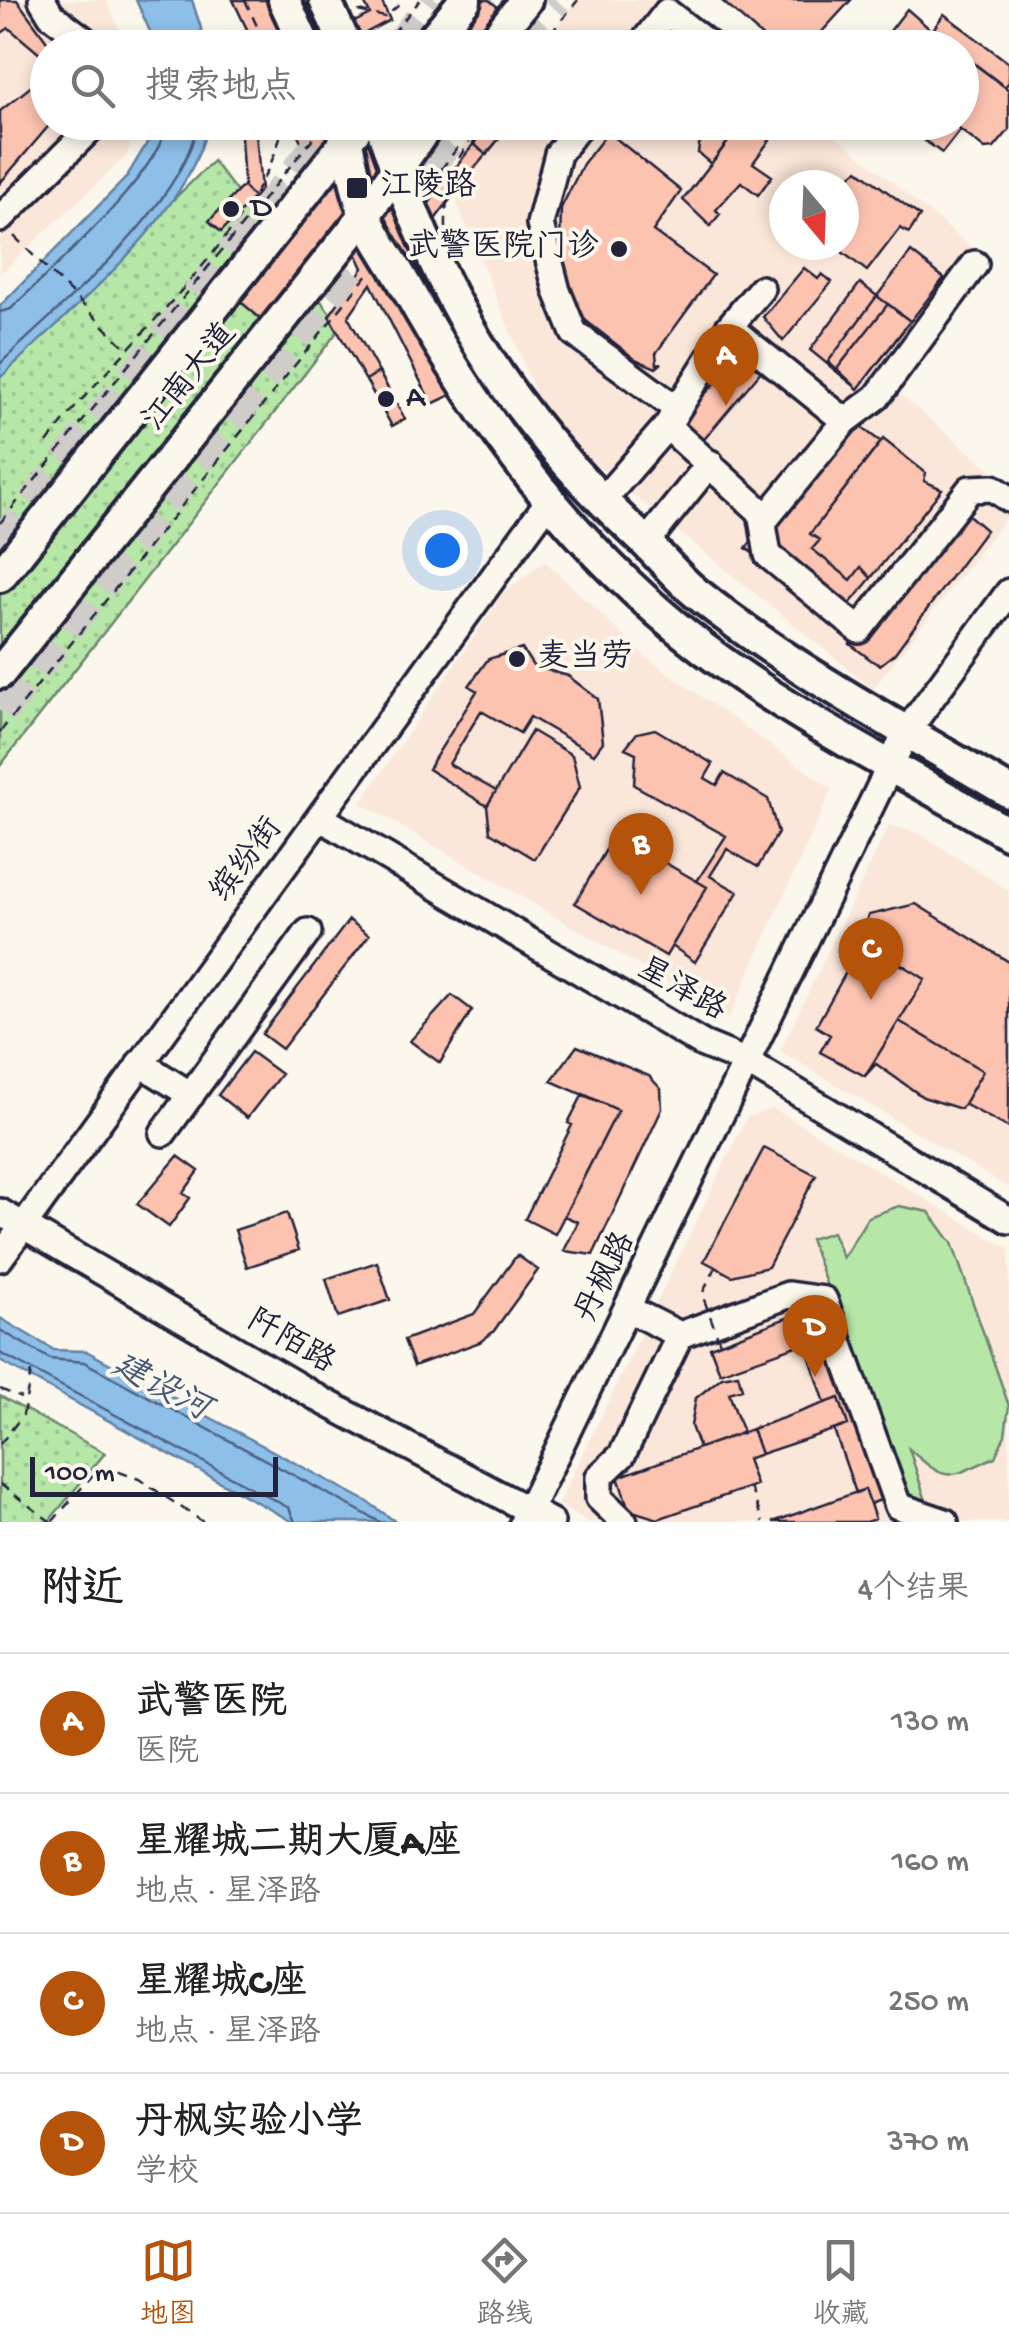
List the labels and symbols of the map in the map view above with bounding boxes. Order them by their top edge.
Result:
place label: 江陵路 [380,167,476,207]
north arrow [769,170,859,260]
marker: 江陵路 [344,175,370,201]
place label: D [249,190,272,228]
marker: D [220,198,242,220]
place label: 武警医院门诊 [407,228,599,268]
marker: 武警医院门诊 [608,238,630,260]
street label: 江南大道 [134,315,246,440]
pin: A [694,324,758,406]
place label: A [406,380,427,418]
marker: A [375,388,397,410]
your location [417,525,468,576]
place label: 麦当劳 [537,638,633,678]
marker: 麦当劳 [506,648,528,670]
street label: 缤纷街 [202,810,292,911]
pin: B [608,812,674,895]
pin: C [838,918,904,1000]
street label: 星泽路 [630,949,733,1031]
street label: 丹枫路 [567,1226,645,1329]
pin: D [782,1294,848,1377]
street label: 阡陌路 [239,1301,342,1383]
water label: 建设河 [104,1345,221,1434]
scale bar [30,1452,278,1496]

